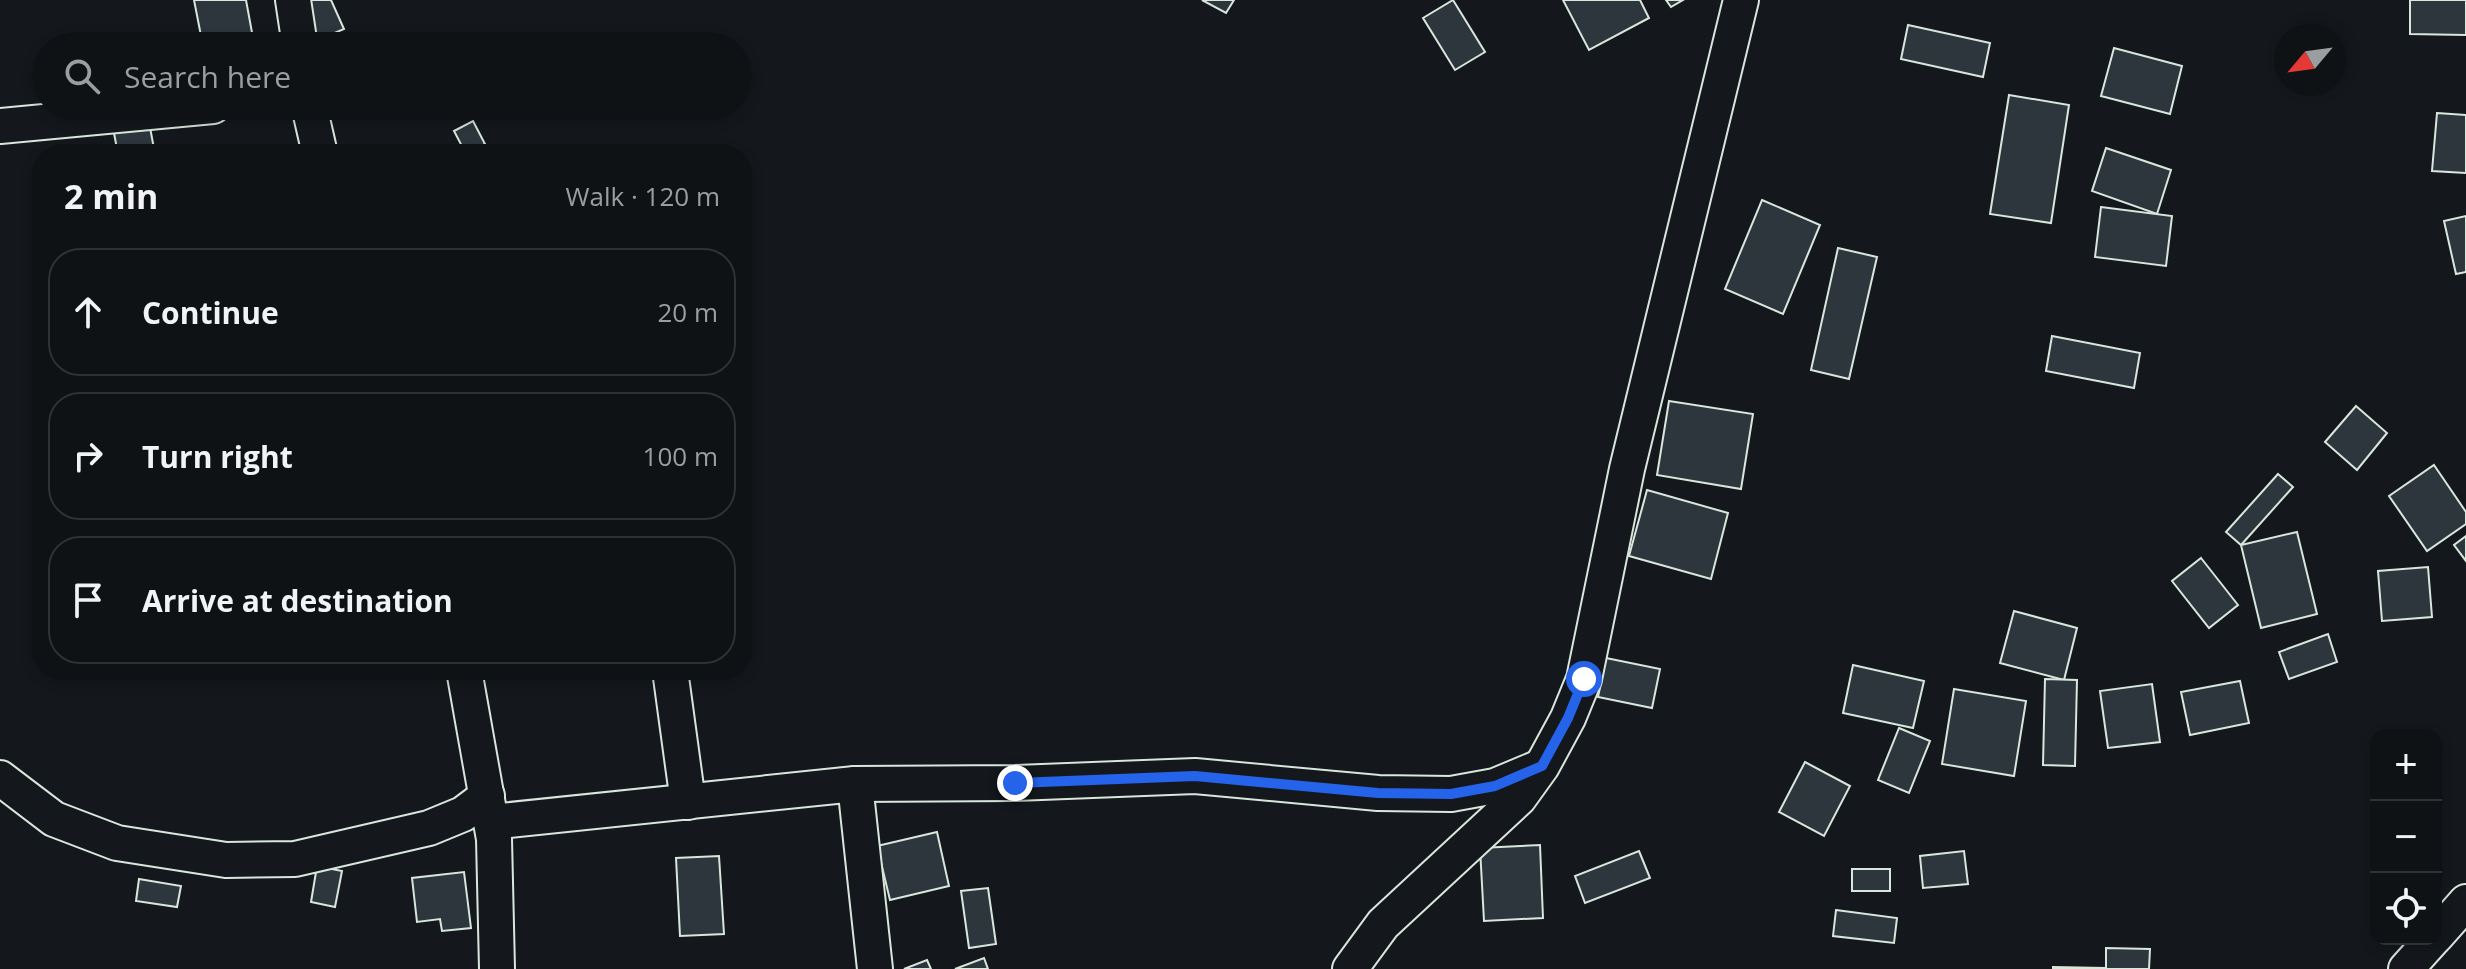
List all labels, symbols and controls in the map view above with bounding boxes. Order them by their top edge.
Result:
north arrow [2274,24,2346,96]
search box [32,32,752,120]
icon: search [60,54,104,98]
text: Search here [124,56,291,97]
text: 2 min [64,173,158,219]
text: Walk · 120 m [566,178,720,214]
icon: ahead [66,290,110,334]
text: Continue [142,292,279,333]
text: 20 m [657,294,718,330]
icon: right [66,434,110,478]
text: Turn right [142,436,293,477]
text: 100 m [643,438,718,474]
icon: arrive [66,578,110,622]
text: Arrive at destination [142,580,453,621]
route start [1566,661,1602,697]
map controls [2370,729,2442,945]
button: + [2370,729,2442,801]
route end [997,765,1033,801]
button: − [2370,801,2442,873]
button: locate [2370,873,2442,945]

